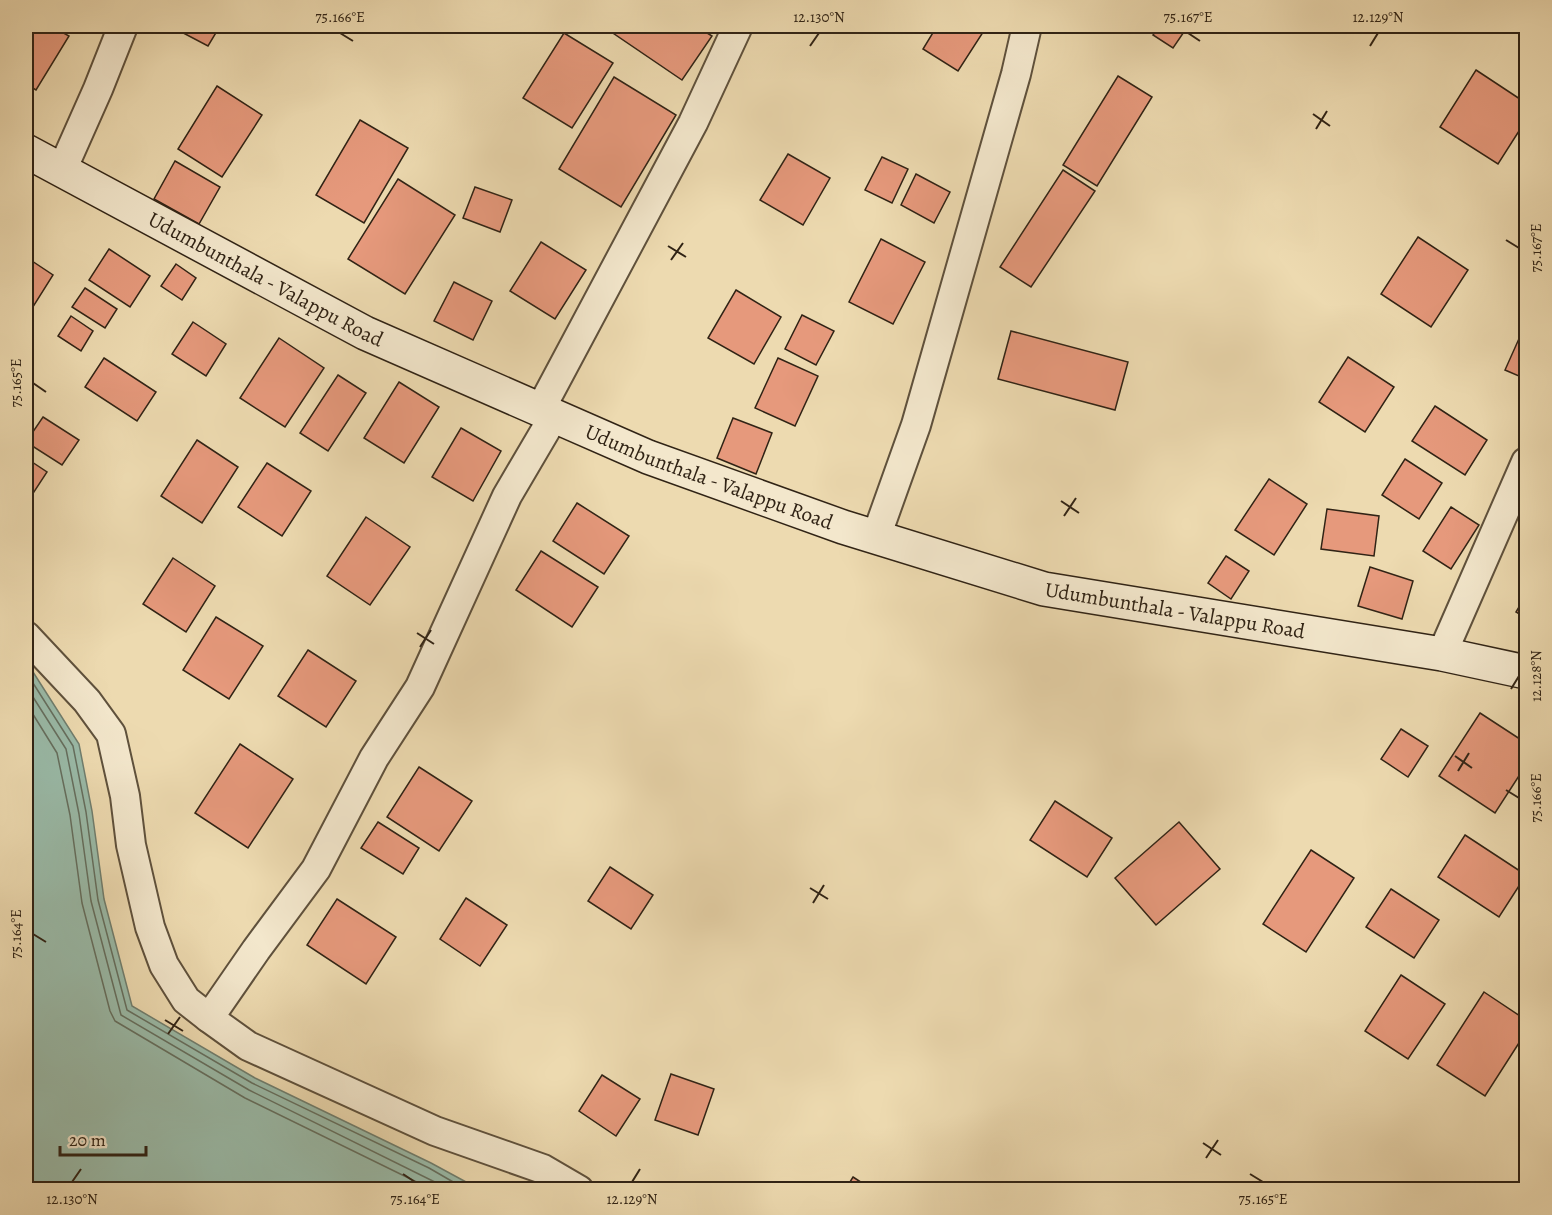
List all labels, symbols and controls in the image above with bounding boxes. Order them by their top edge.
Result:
text: 75.166°E [315,7,365,27]
text: 12.130°N [793,7,845,27]
text: 75.167°E [1163,7,1213,27]
text: 12.129°N [1352,7,1404,27]
street label: Udumbunthala - Valappu Road [143,205,388,354]
text: 75.167°E [1526,223,1546,273]
text: 75.165°E [6,358,26,408]
street label: Udumbunthala - Valappu Road [581,417,838,537]
street label: Udumbunthala - Valappu Road [1043,575,1308,646]
text: 12.128°N [1526,650,1546,702]
text: 75.166°E [1526,773,1546,823]
text: 75.164°E [6,909,26,959]
scale bar [60,1119,146,1157]
text: 20 m [69,1128,106,1152]
text: 12.130°N [46,1189,98,1209]
text: 75.164°E [390,1189,440,1209]
text: 12.129°N [606,1189,658,1209]
text: 75.165°E [1238,1189,1288,1209]

